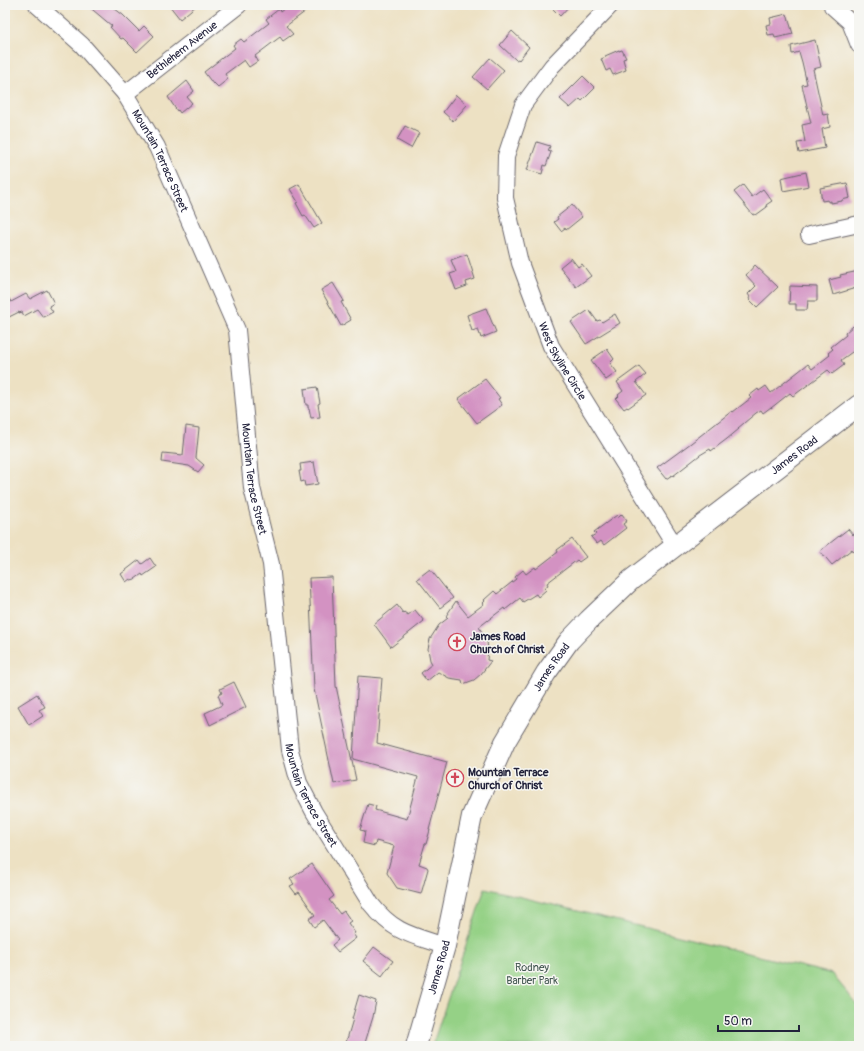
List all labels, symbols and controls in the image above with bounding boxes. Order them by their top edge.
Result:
street label: Bethlehem Avenue [144,18,220,81]
street label: Mountain Terrace Street [129,107,191,214]
street label: West Skyline Circle [536,320,590,403]
street label: Mountain Terrace Street [239,423,270,536]
street label: James Road [768,433,820,477]
place label: James Road Church of Christ [470,630,545,656]
church icon: James Road Church of Christ [447,632,467,652]
street label: James Road [530,640,572,694]
street label: Mountain Terrace Street [283,743,341,849]
place label: Mountain Terrace Church of Christ [468,766,549,792]
church icon: Mountain Terrace Church of Christ [445,768,465,788]
street label: James Road [425,939,453,996]
park label: Rodney Barber Park [506,961,558,987]
scale bar [718,1007,799,1033]
text: 50 m [724,1014,752,1029]

